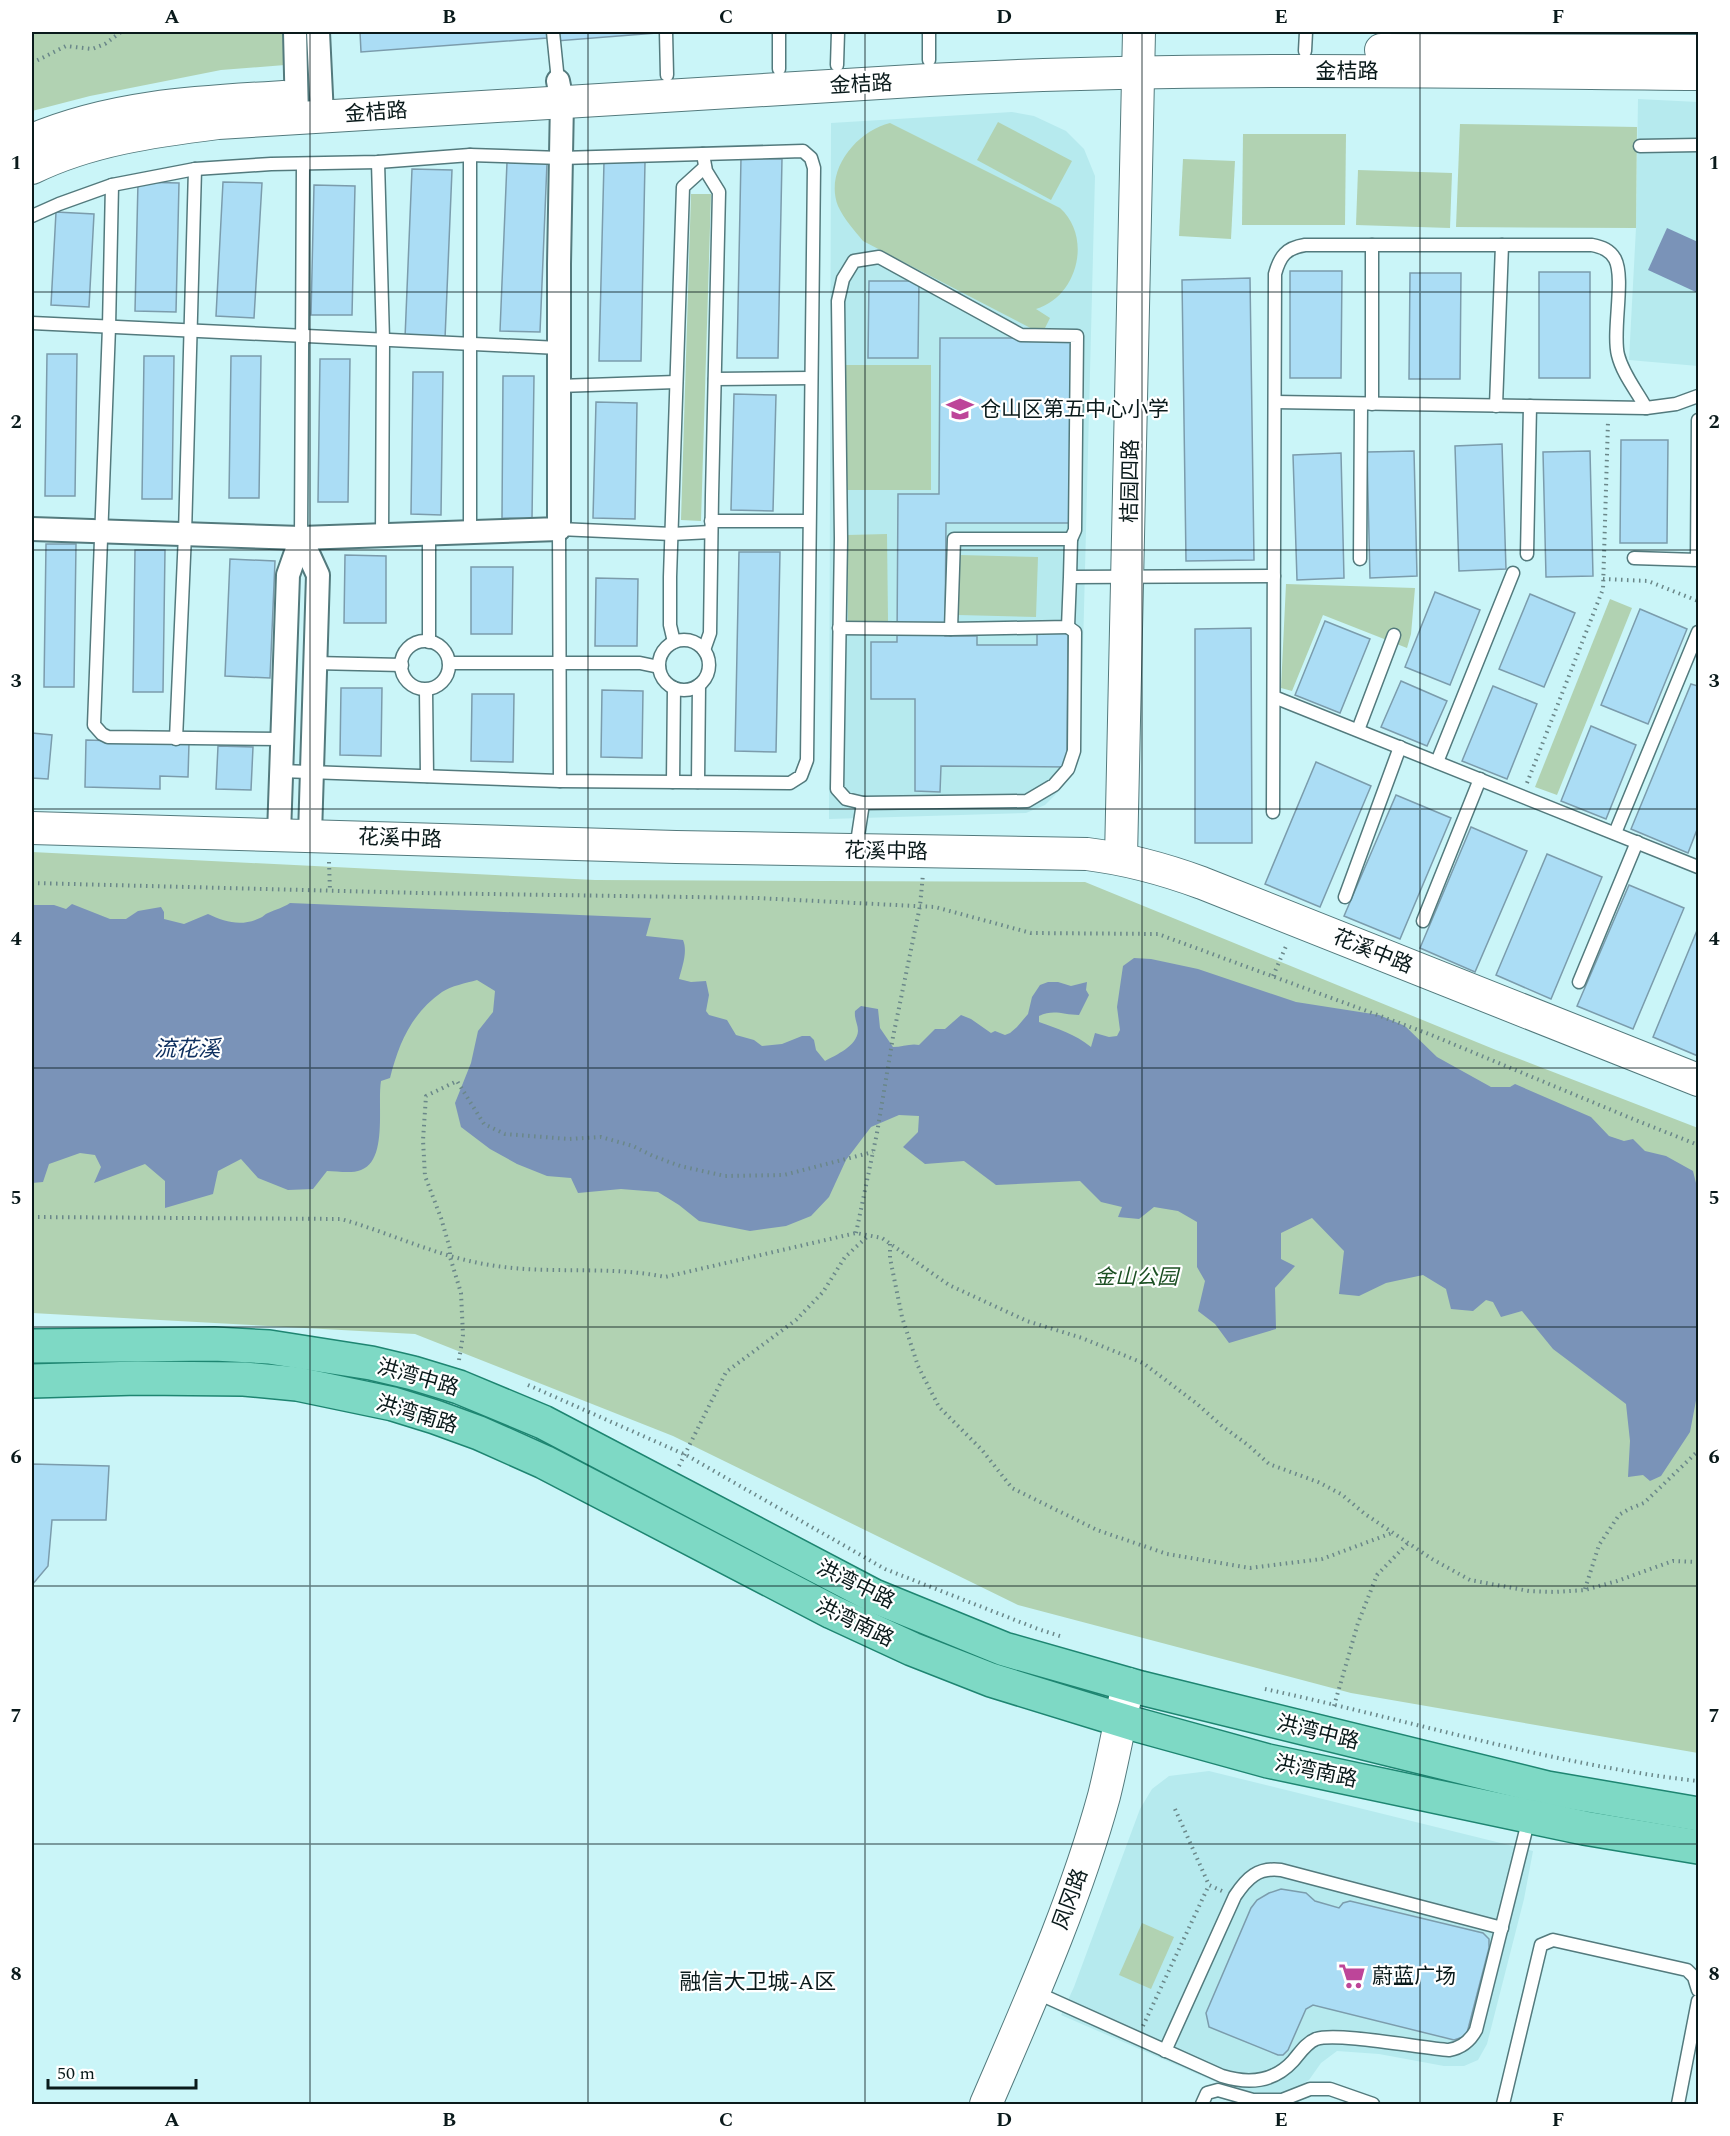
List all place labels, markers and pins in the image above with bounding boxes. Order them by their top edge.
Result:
school or university icon: 仓山区第五中心小学 [945,394,975,424]
place label: 仓山区第五中心小学 [980,394,1169,426]
supermarket icon: 蔚蓝广场 [1337,1961,1367,1991]
place label: 蔚蓝广场 [1372,1961,1456,1993]

